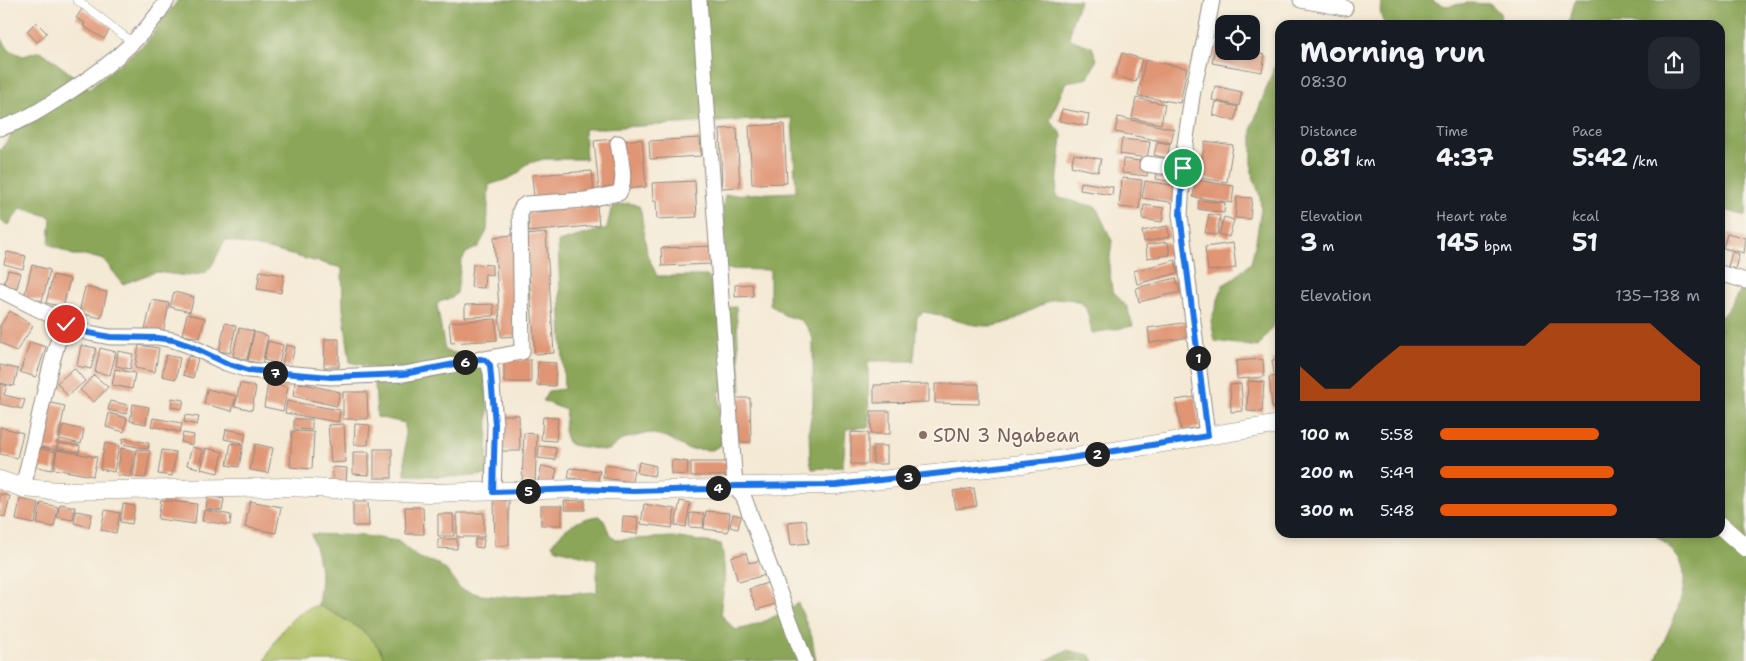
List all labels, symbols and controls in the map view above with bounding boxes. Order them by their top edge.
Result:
map controls [1215,15,1260,60]
button: locate [1215,15,1260,60]
text: Morning run [1300,33,1485,71]
button: share [1648,37,1700,89]
text: 08:30 [1300,71,1347,92]
text: Distance [1300,122,1357,140]
text: Time [1436,122,1468,140]
text: Pace [1572,122,1603,140]
text: 0.81 [1300,140,1351,174]
text: 4:37 [1436,140,1494,174]
text: 5:42 [1572,140,1628,174]
pin [1162,147,1204,189]
text: km [1351,152,1376,170]
text: /km [1628,152,1658,170]
icon: arrive [1169,154,1197,182]
text: Elevation [1300,207,1363,225]
text: Heart rate [1436,207,1507,225]
text: kcal [1572,207,1599,225]
text: 3 [1300,225,1318,259]
text: 145 [1436,225,1479,259]
text: 51 [1572,225,1598,259]
text: m [1318,237,1334,255]
text: bpm [1479,237,1512,255]
text: Elevation [1300,285,1372,306]
text: 135–138 m [1615,285,1700,306]
pin [45,303,87,345]
icon: check [52,310,80,338]
pin: 1 [1186,346,1210,370]
text: 1 [1195,349,1202,367]
pin: 6 [452,350,478,374]
text: 6 [461,353,470,371]
pin: 7 [262,360,288,386]
text: 7 [271,364,280,382]
place label: SDN 3 Ngabean [933,423,1080,448]
text: 100 m [1300,424,1349,445]
text: 5:58 [1380,424,1414,445]
marker: SDN 3 Ngabean [917,429,929,441]
pin: 2 [1084,442,1110,466]
text: 2 [1093,445,1102,463]
text: 200 m [1300,462,1353,483]
text: 5:49 [1380,462,1414,483]
pin: 3 [896,464,920,490]
text: 3 [904,468,913,486]
pin: 4 [706,476,730,500]
pin: 5 [516,478,540,504]
text: 4 [714,479,723,497]
text: 5 [524,482,533,500]
text: 300 m [1300,500,1354,521]
text: 5:48 [1380,500,1415,521]

